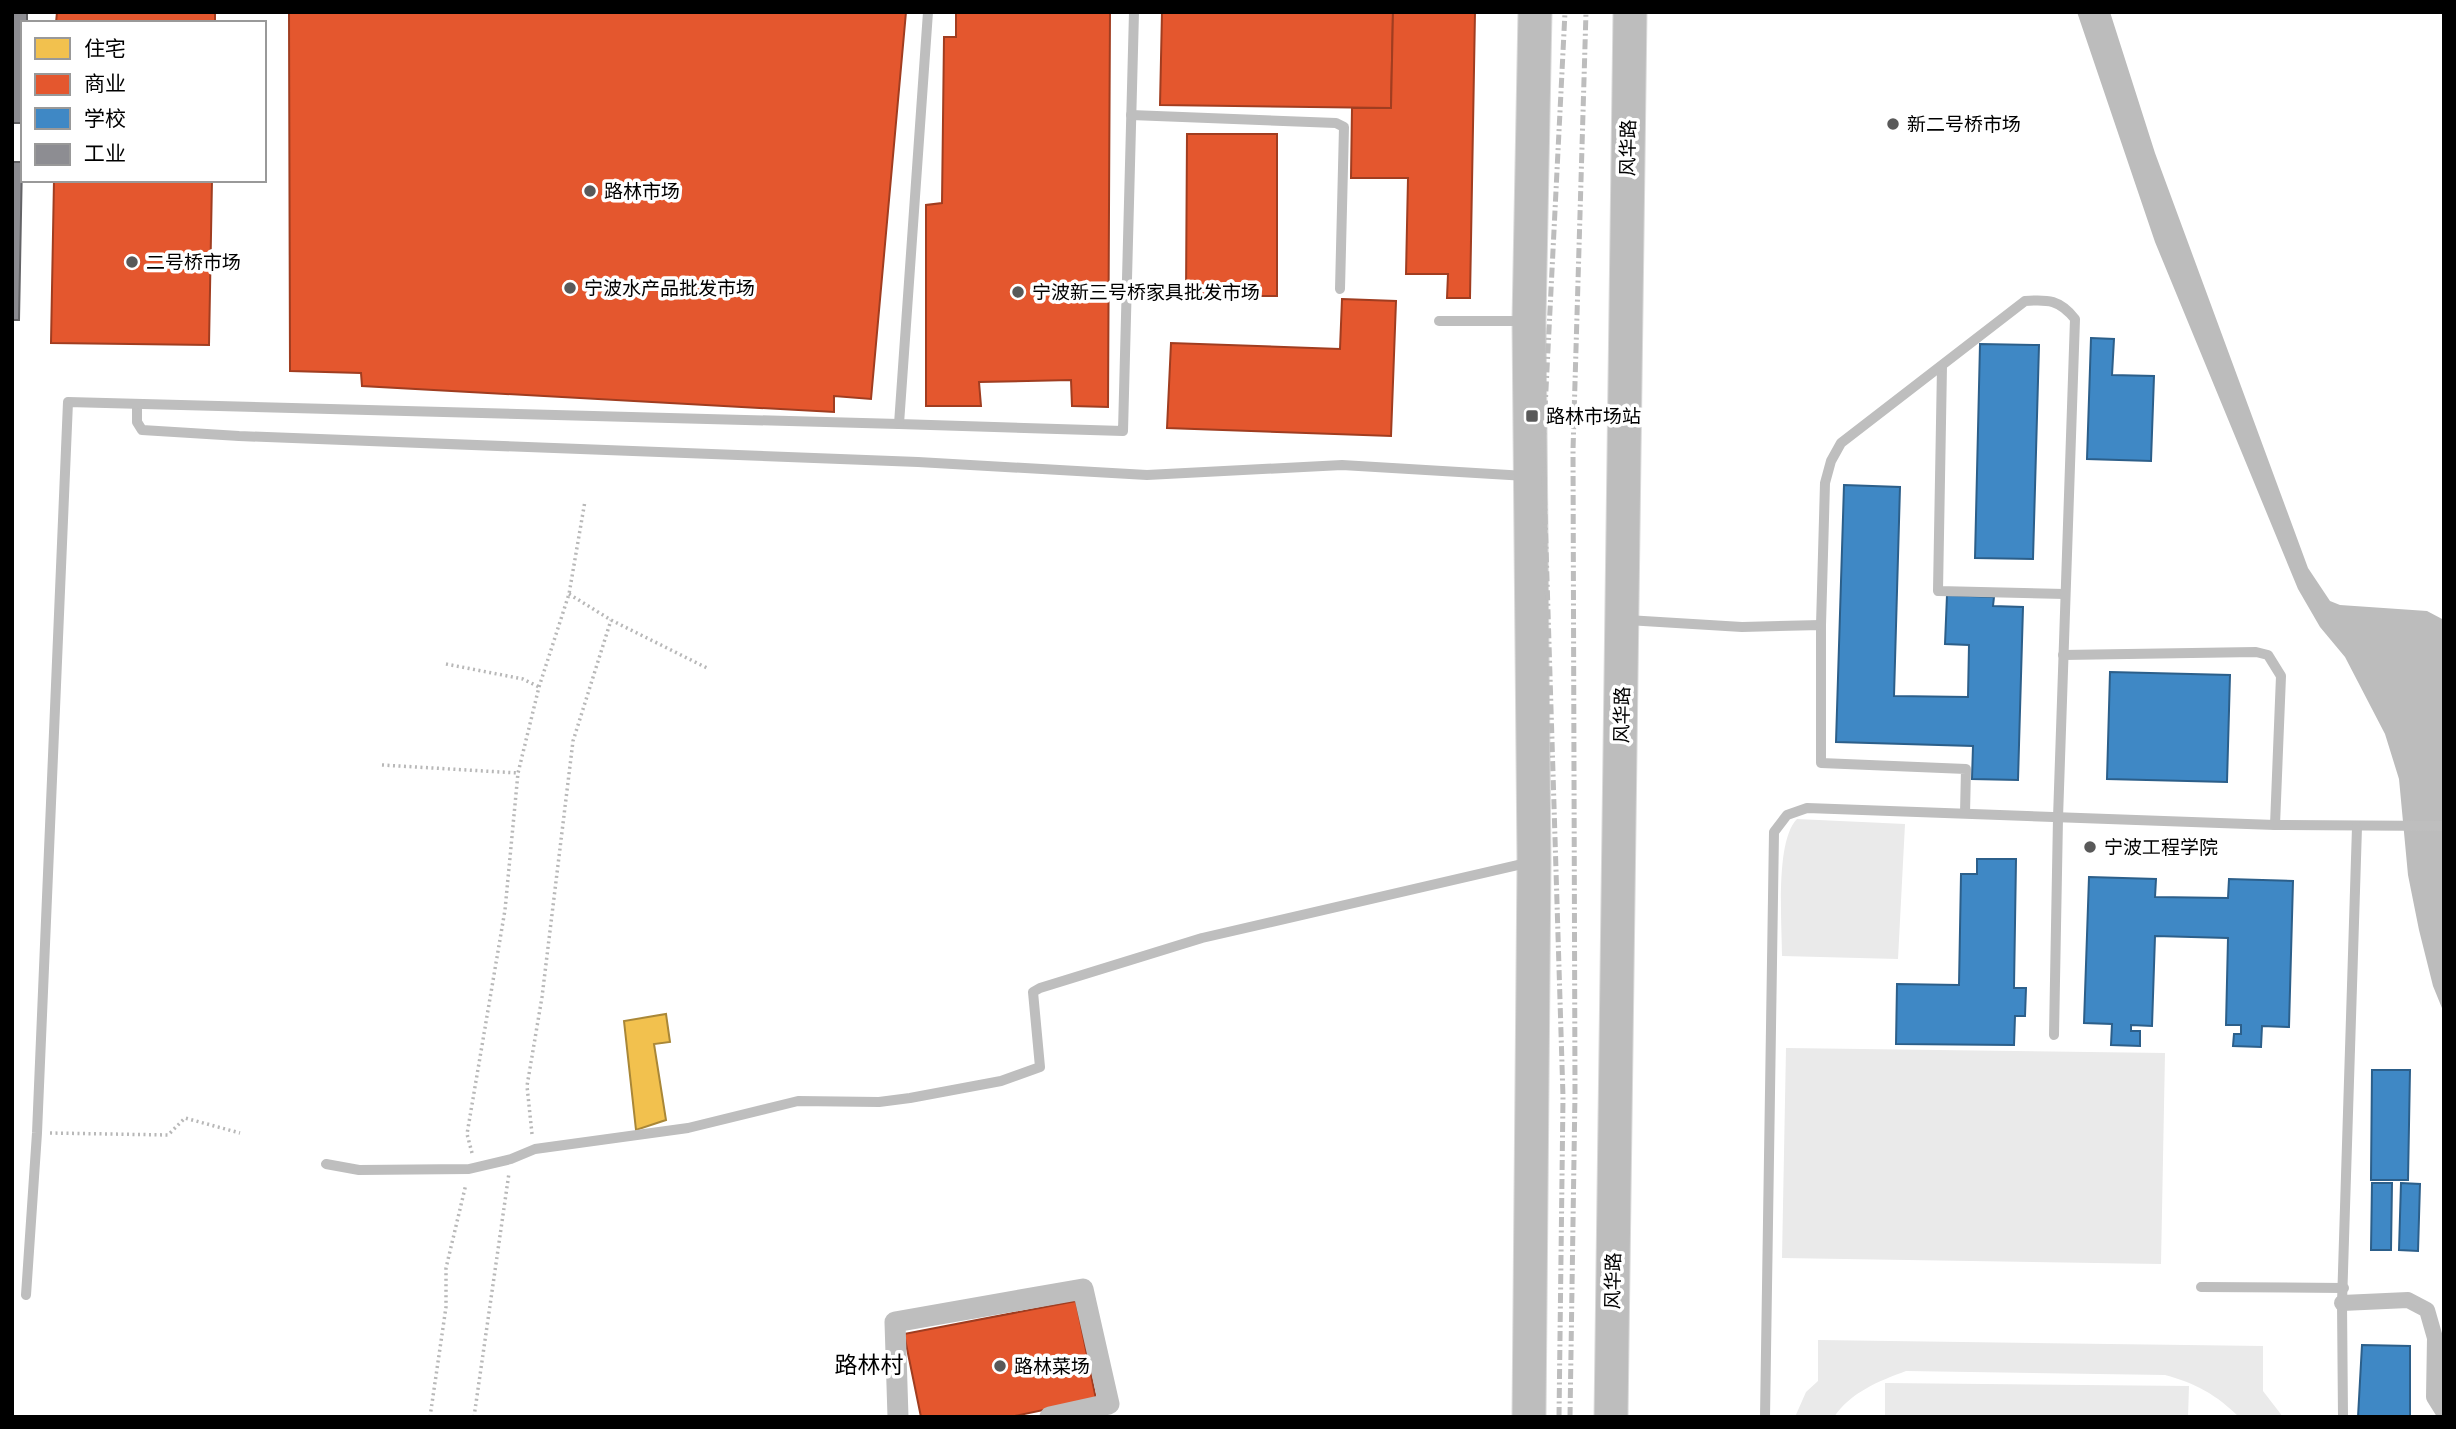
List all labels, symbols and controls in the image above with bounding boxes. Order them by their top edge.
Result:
legend [21,21,266,182]
text: 住宅 [84,37,126,61]
text: 商业 [84,72,126,96]
text: 学校 [84,107,126,131]
place label: 新二号桥市场 [1907,113,2021,136]
marker: 新二号桥市场 [1885,116,1901,132]
street label: 风华路 [1616,119,1640,177]
text: 工业 [84,142,126,166]
place label: 路林市场 [604,180,680,203]
marker: 路林市场 [582,183,598,199]
place label: 二号桥市场 [146,251,241,274]
marker: 二号桥市场 [124,254,140,270]
place label: 宁波水产品批发市场 [584,277,755,300]
marker: 宁波水产品批发市场 [562,280,578,296]
place label: 宁波新三号桥家具批发市场 [1032,281,1260,304]
marker: 宁波新三号桥家具批发市场 [1010,284,1026,300]
place label: 路林市场站 [1546,405,1641,428]
marker: 路林市场站 [1524,408,1540,424]
street label: 风华路 [1610,686,1634,744]
place label: 宁波工程学院 [2104,836,2218,859]
marker: 宁波工程学院 [2082,839,2098,855]
street label: 风华路 [1601,1252,1625,1310]
district label: 路林村 [835,1352,904,1379]
place label: 路林菜场 [1014,1355,1090,1378]
marker: 路林菜场 [992,1358,1008,1374]

